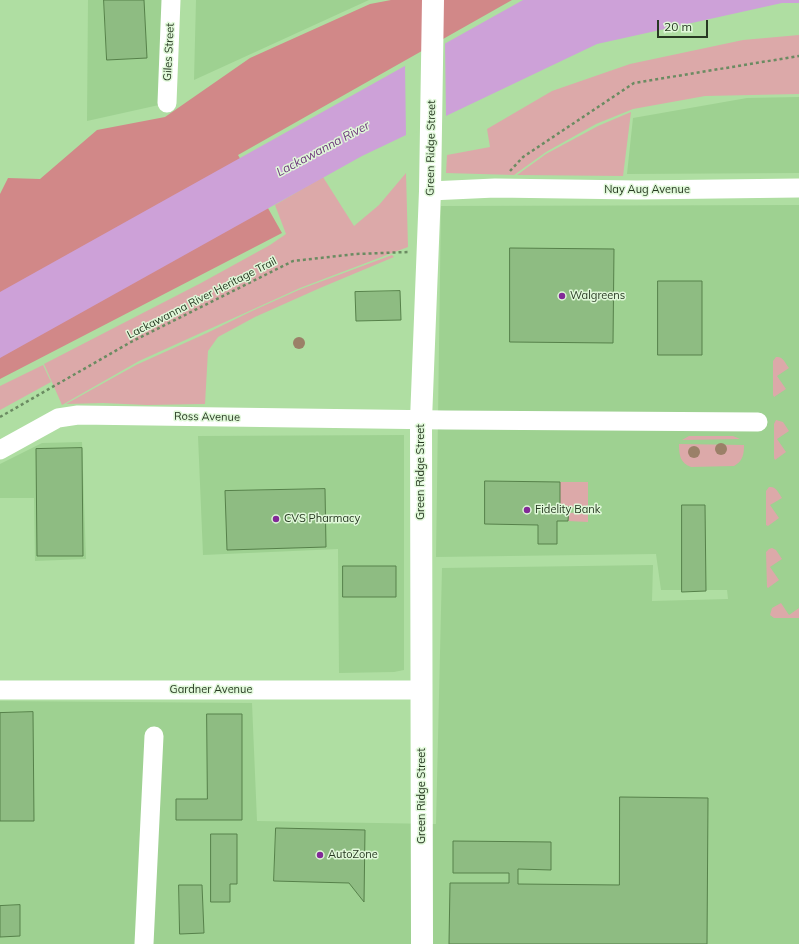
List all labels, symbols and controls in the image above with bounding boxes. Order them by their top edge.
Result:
scale bar [659,12,710,38]
text: 20 m [664,19,692,34]
street label: Giles Street [161,23,177,81]
street label: Green Ridge Street [424,100,438,196]
water label: Lackawanna River [274,118,372,180]
street label: Nay Aug Avenue [604,183,690,197]
street label: Lackawanna River Heritage Trail [125,254,279,342]
place label: Walgreens [570,289,625,303]
marker: Walgreens [557,291,567,301]
street label: Ross Avenue [174,410,240,424]
street label: Green Ridge Street [414,424,428,520]
place label: Fidelity Bank [535,503,600,517]
marker: Fidelity Bank [522,505,532,515]
place label: CVS Pharmacy [284,512,360,526]
marker: CVS Pharmacy [271,514,281,524]
street label: Gardner Avenue [170,683,252,697]
street label: Green Ridge Street [415,748,429,844]
place label: AutoZone [328,848,378,862]
marker: AutoZone [315,850,325,860]

